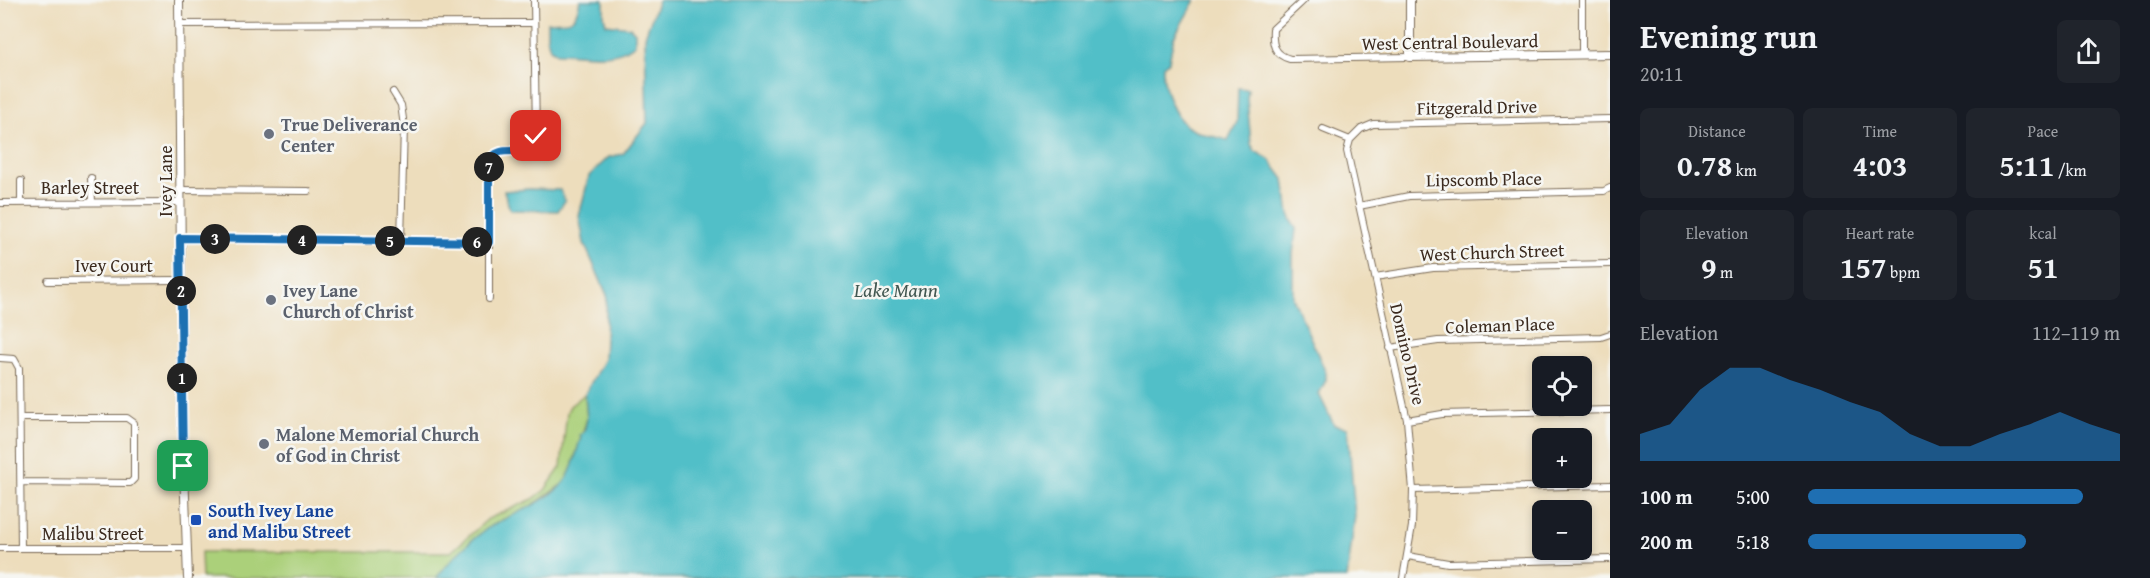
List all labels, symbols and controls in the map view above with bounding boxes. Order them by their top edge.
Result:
text: Evening run [1640,12,1817,60]
button: share [2057,20,2120,83]
street label: West Central Boulevard [1361,27,1539,57]
text: 20:11 [1640,59,1683,88]
street label: Fitzgerald Drive [1417,92,1537,122]
pin [510,110,561,161]
place label: True Deliverance Center [281,111,418,159]
icon: check [519,119,552,152]
text: Distance [1688,119,1746,143]
text: Time [1863,119,1897,143]
text: Pace [2028,119,2058,143]
marker: True Deliverance Center [262,127,276,141]
text: 0.78 [1677,143,1732,187]
text: 4:03 [1852,143,1908,187]
text: 5:11 [1999,143,2054,187]
street label: Ivey Lane [152,145,179,217]
pin: 7 [474,152,504,182]
text: 7 [485,155,493,179]
text: km [1732,158,1757,182]
text: /km [2054,158,2087,182]
street label: Lipscomb Place [1426,164,1542,194]
street label: Barley Street [41,174,140,201]
text: Elevation [1686,221,1748,245]
text: Heart rate [1846,221,1914,245]
text: kcal [2029,221,2057,245]
pin: 3 [200,224,230,254]
pin: 4 [287,225,317,255]
pin: 5 [375,226,405,256]
text: 3 [211,227,219,251]
pin: 6 [462,227,492,257]
text: 4 [298,228,306,252]
text: 5 [386,229,394,253]
text: 6 [473,230,481,254]
street label: West Church Street [1419,236,1565,268]
text: 9 [1701,245,1716,289]
text: 157 [1840,245,1887,289]
text: 51 [2027,245,2059,289]
street label: Ivey Court [75,252,154,279]
text: m [1716,260,1733,284]
text: bpm [1887,260,1920,284]
water label: Lake Mann [853,275,938,304]
pin: 2 [166,276,196,306]
place label: Ivey Lane Church of Christ [283,277,414,325]
text: 2 [177,279,185,303]
marker: Ivey Lane Church of Christ [264,293,278,307]
street label: Domino Drive [1383,301,1433,407]
street label: Coleman Place [1445,310,1555,340]
text: Elevation [1640,318,1718,347]
text: 112–119 m [2032,318,2120,347]
map controls [1532,356,1592,560]
button: locate [1532,356,1592,416]
pin: 1 [167,363,197,393]
text: 1 [178,366,186,390]
place label: Malone Memorial Church of God in Christ [276,421,479,469]
button: + [1532,428,1592,488]
marker: Malone Memorial Church of God in Christ [257,437,271,451]
pin [157,440,208,491]
icon: arrive [166,449,199,482]
text: 100 m [1640,482,1693,511]
text: 5:00 [1736,482,1770,511]
place label: South Ivey Lane and Malibu Street [208,497,351,545]
button: − [1532,500,1592,560]
marker: South Ivey Lane and Malibu Street [189,513,203,527]
street label: Malibu Street [42,520,145,547]
text: 200 m [1640,527,1693,556]
text: 5:18 [1736,527,1770,556]

